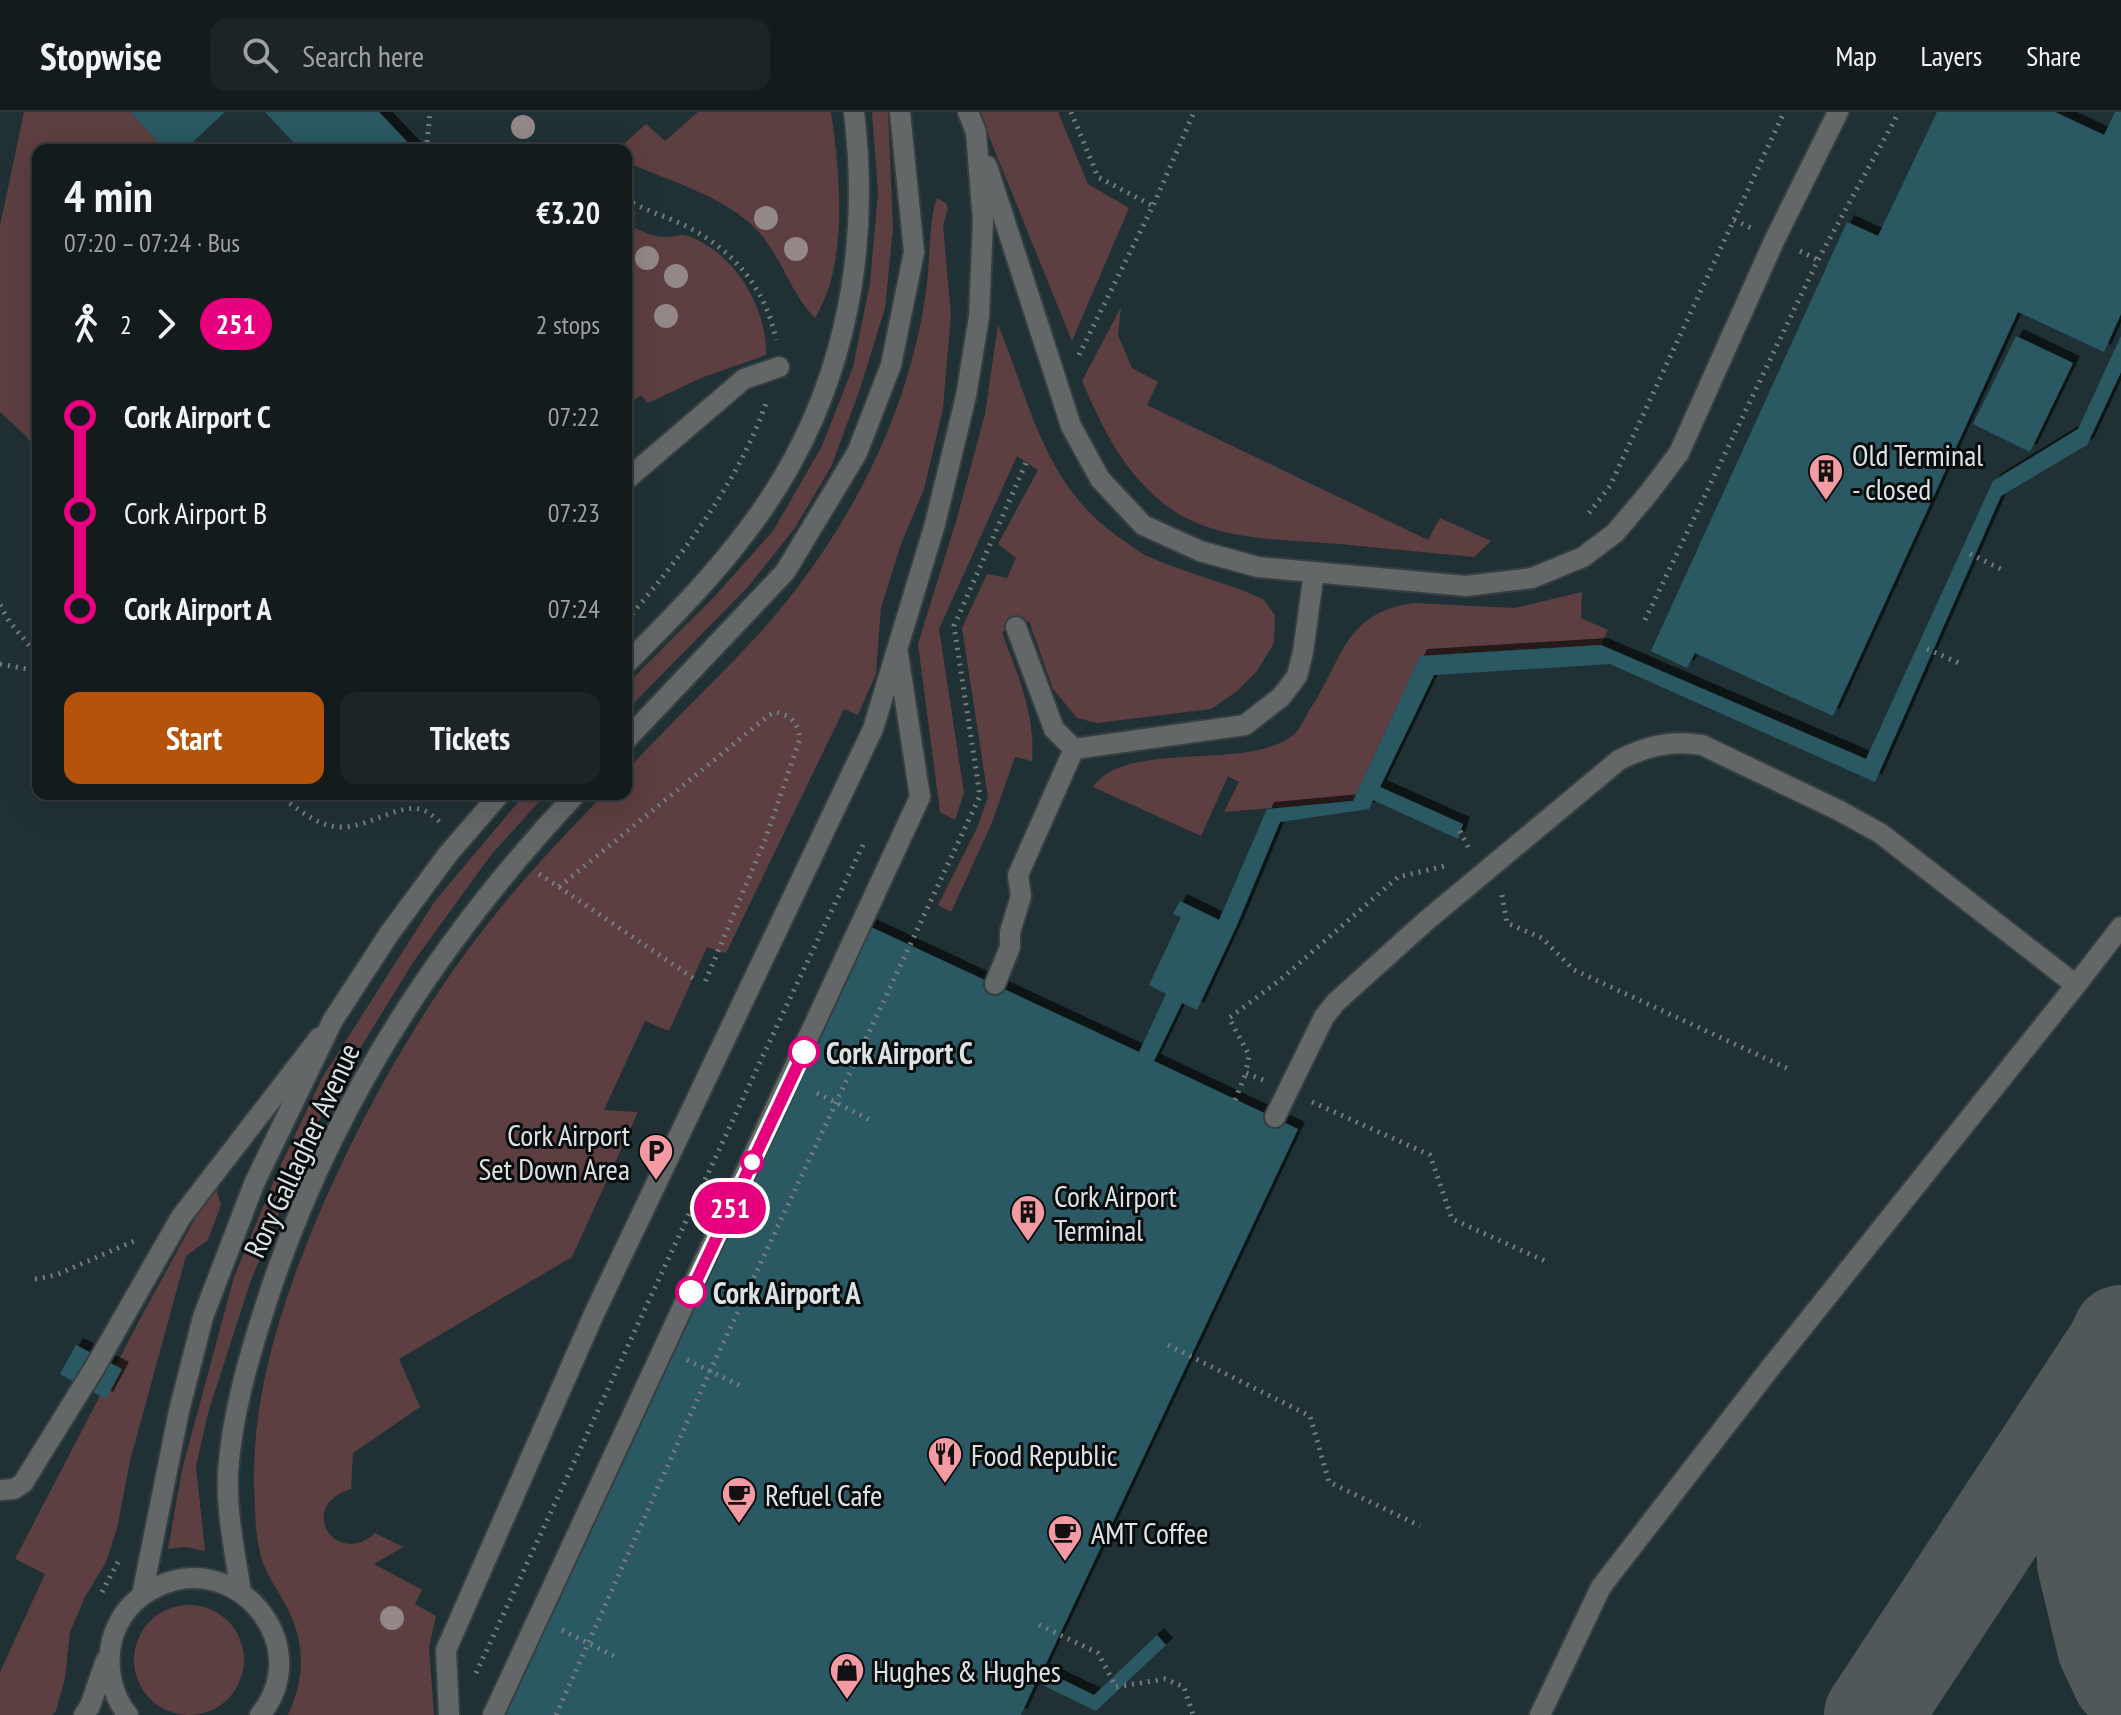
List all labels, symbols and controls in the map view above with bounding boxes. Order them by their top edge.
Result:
search box [210,19,770,91]
text: Stopwise [40,31,162,80]
icon: search [238,33,282,77]
text: Search here [302,36,424,75]
text: Map [1835,37,1877,74]
text: Layers [1921,37,1982,74]
text: Share [2026,37,2081,74]
text: 4 min [64,167,153,224]
text: €3.20 [536,193,600,232]
text: 07:20 – 07:24 · Bus [64,226,240,259]
icon: walk [64,302,108,346]
icon: forward [144,302,188,346]
text: 251 [216,305,256,342]
text: 2 [120,308,132,341]
text: 2 stops [536,308,600,341]
text: Cork Airport C [124,397,271,436]
text: 07:22 [548,400,600,433]
place label: Old Terminal - closed [1852,435,1983,508]
building icon: Old Terminal - closed [1807,452,1845,502]
text: Cork Airport B [124,493,267,532]
text: 07:23 [548,496,600,529]
text: Cork Airport A [124,589,271,628]
text: 07:24 [548,592,600,625]
button: Start [64,692,324,784]
button: Tickets [340,692,600,784]
place label: Cork Airport C [826,1033,973,1072]
street label: Rory Gallagher Avenue [234,1037,368,1263]
marker: Cork Airport C [789,1037,819,1067]
place label: Cork Airport Set Down Area [479,1115,631,1188]
parking icon: Cork Airport Set Down Area [637,1132,675,1182]
unlabelled marker [741,1151,763,1173]
place label: Cork Airport Terminal [1054,1176,1177,1249]
line badge: 251 [684,1182,776,1234]
text: 251 [710,1189,750,1226]
building icon: Cork Airport Terminal [1009,1193,1047,1243]
place label: Cork Airport A [713,1273,861,1312]
marker: Cork Airport A [676,1277,706,1307]
restaurant icon: Food Republic [926,1435,964,1485]
place label: Food Republic [971,1435,1118,1474]
cafe icon: Refuel Cafe [720,1475,758,1525]
place label: Refuel Cafe [765,1475,882,1514]
cafe icon: AMT Coffee [1046,1513,1084,1563]
place label: AMT Coffee [1091,1513,1208,1552]
shop icon: Hughes & Hughes [828,1651,866,1701]
place label: Hughes & Hughes [873,1651,1061,1690]

